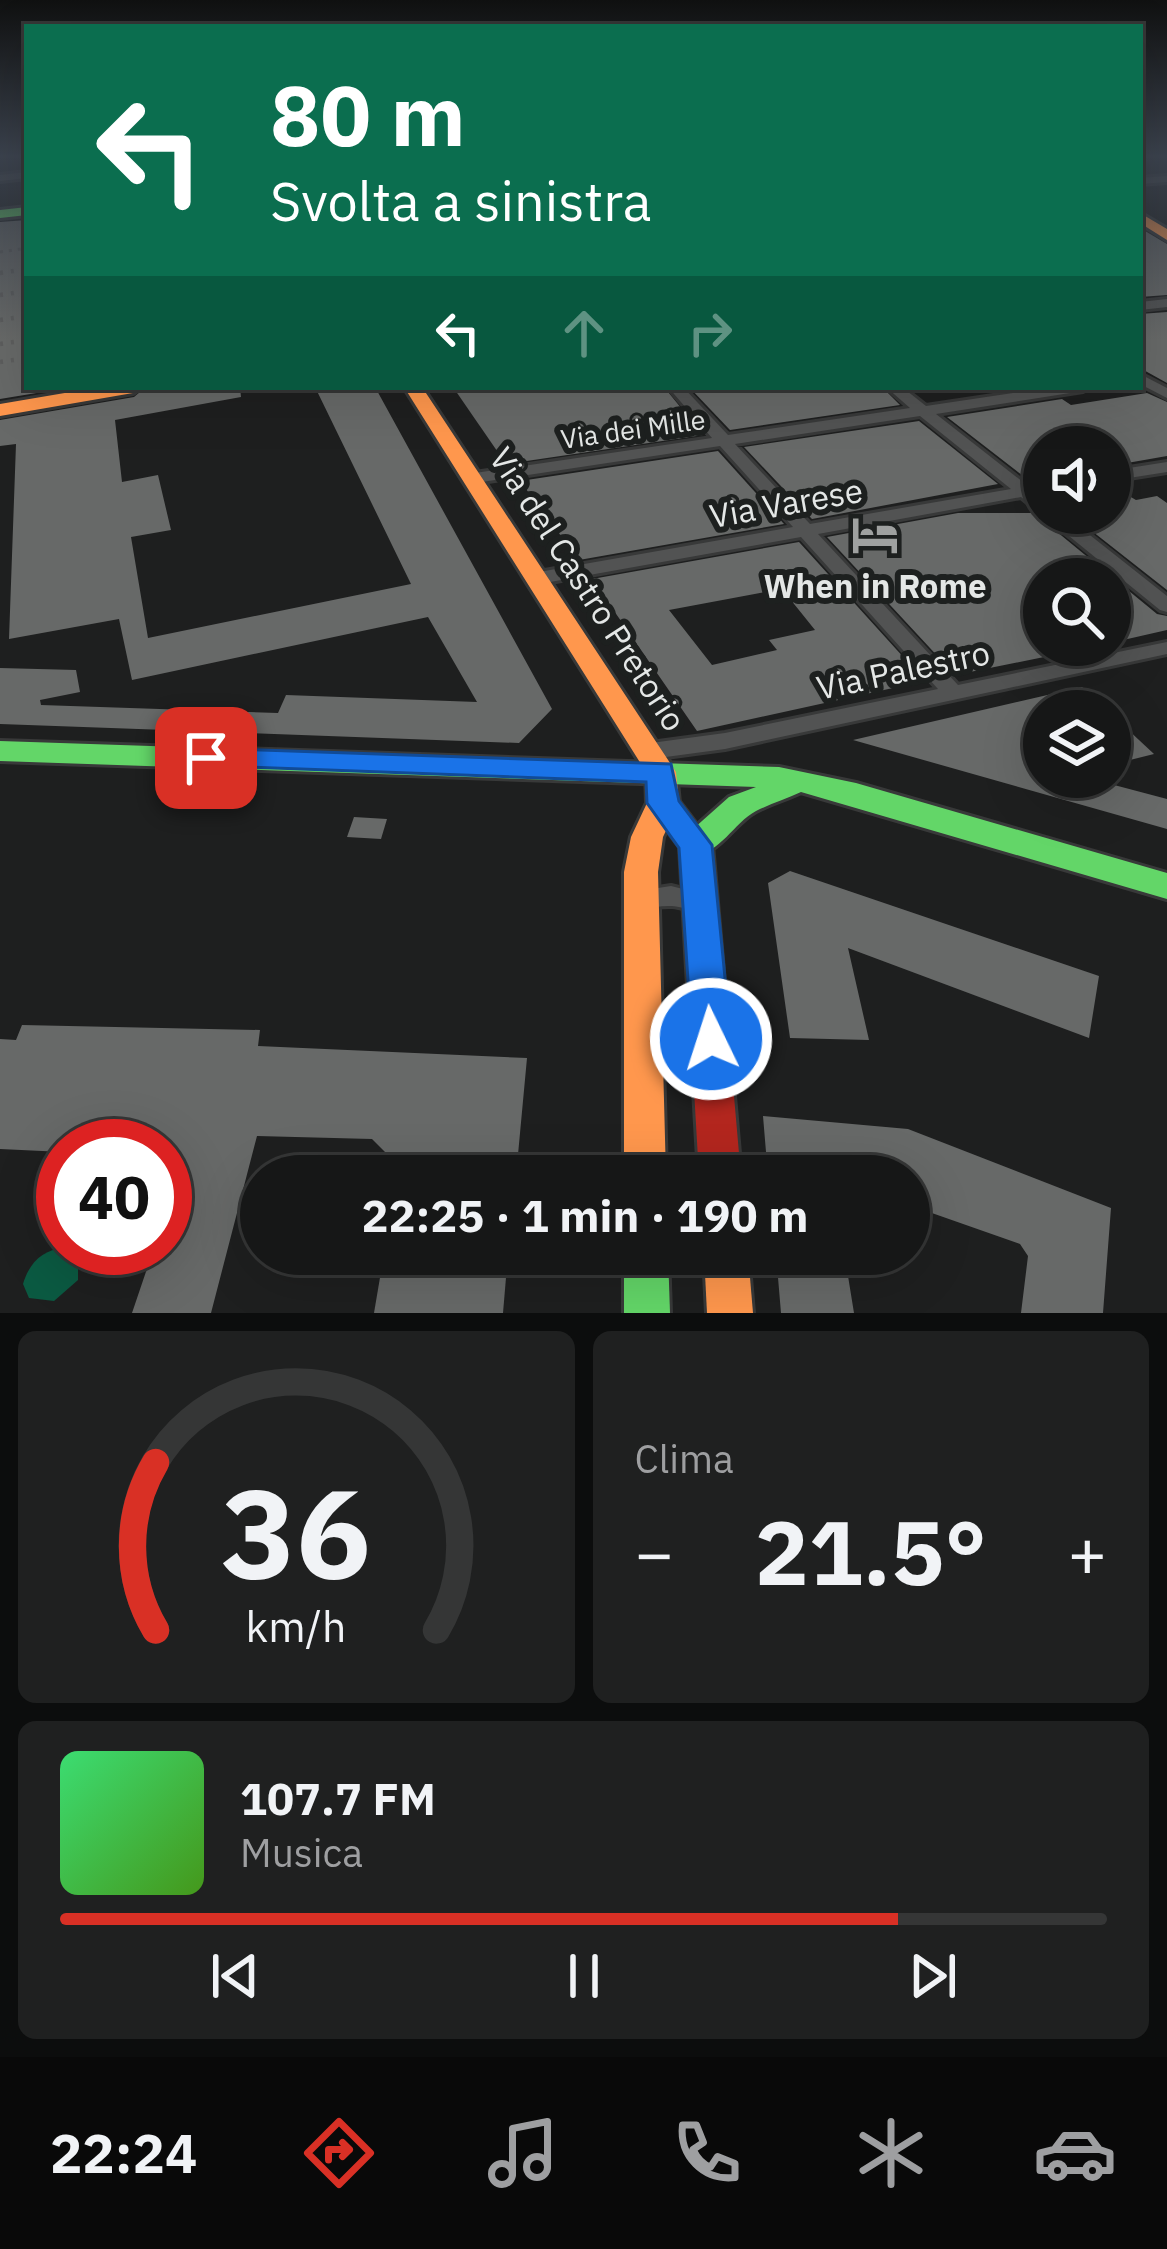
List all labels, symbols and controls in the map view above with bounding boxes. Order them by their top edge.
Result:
text: 80 m [270,60,466,169]
icon: left [72,72,228,228]
text: Svolta a sinistra [270,166,652,236]
icon: left [425,300,491,366]
icon: ahead [551,300,617,366]
icon: right [677,300,743,366]
street label: Via dei Mille [558,401,707,456]
map controls [1023,426,1131,798]
button: sound [1023,426,1131,534]
street label: Via del Castro Pretorio [481,439,696,739]
street label: Via Varese [706,468,866,537]
hotel icon: When in Rome [850,510,900,560]
button: search [1023,558,1131,666]
place label: When in Rome [763,564,987,607]
street label: Via Palestro [812,630,993,709]
button: layers [1023,690,1131,798]
pin [155,707,257,809]
icon: arrive [173,725,239,791]
position arrow [648,976,774,1102]
speed limit sign: 40 [36,1119,192,1275]
text: 22:25 · 1 min · 190 m [362,1186,808,1244]
text: Clima [635,1433,734,1484]
text: 36 [221,1451,371,1613]
text: 21.5° [755,1493,987,1610]
text: − [635,1509,674,1595]
text: + [1067,1509,1107,1595]
text: km/h [246,1598,347,1654]
text: 107.7 FM [240,1769,436,1827]
text: Musica [240,1827,363,1878]
icon: previous [202,1943,268,2009]
icon: pause [551,1943,617,2009]
icon: next [900,1943,966,2009]
icon: directions [297,2111,381,2195]
icon: music [481,2111,565,2195]
icon: phone [665,2111,749,2195]
icon: climate [849,2111,933,2195]
icon: car [1033,2111,1117,2195]
text: 22:24 [50,2118,197,2188]

